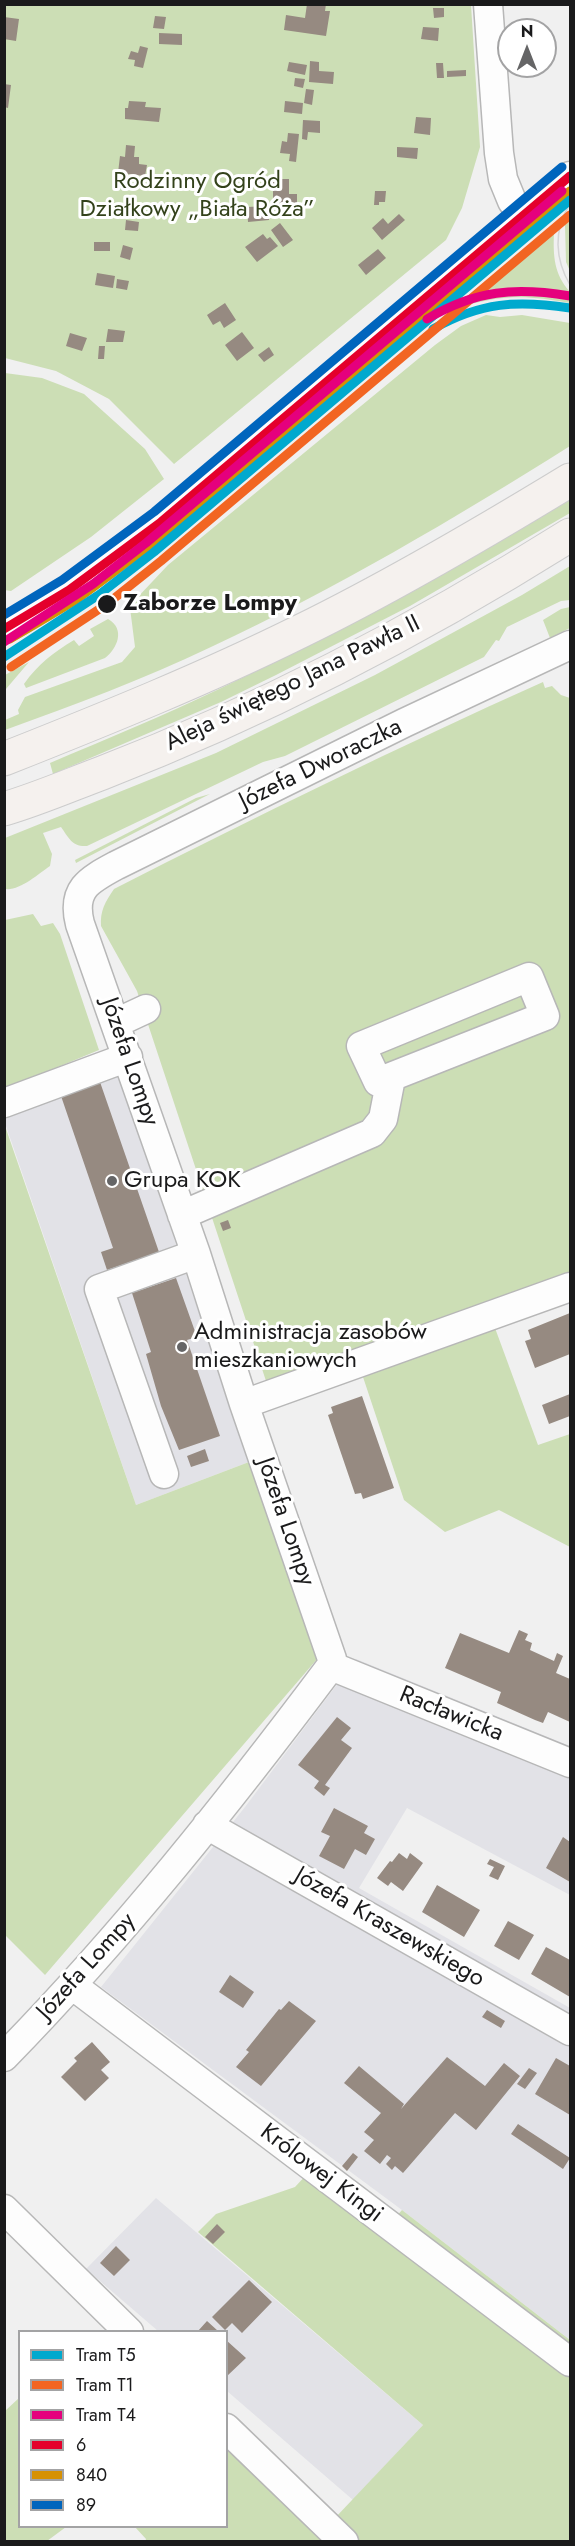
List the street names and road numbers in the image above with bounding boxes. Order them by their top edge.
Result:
street label: Aleja świętego Jana Pawła II [161,610,425,758]
street label: Józefa Dworaczka [235,713,407,817]
street label: Józefa Lompy [94,994,164,1130]
street label: Józefa Lompy [250,1454,320,1590]
street label: Racławicka [395,1681,507,1749]
street label: Józefa Kraszewskiego [289,1862,489,1994]
street label: Józefa Lompy [32,1908,142,2026]
street label: Królowej Kingi [254,2118,388,2230]

